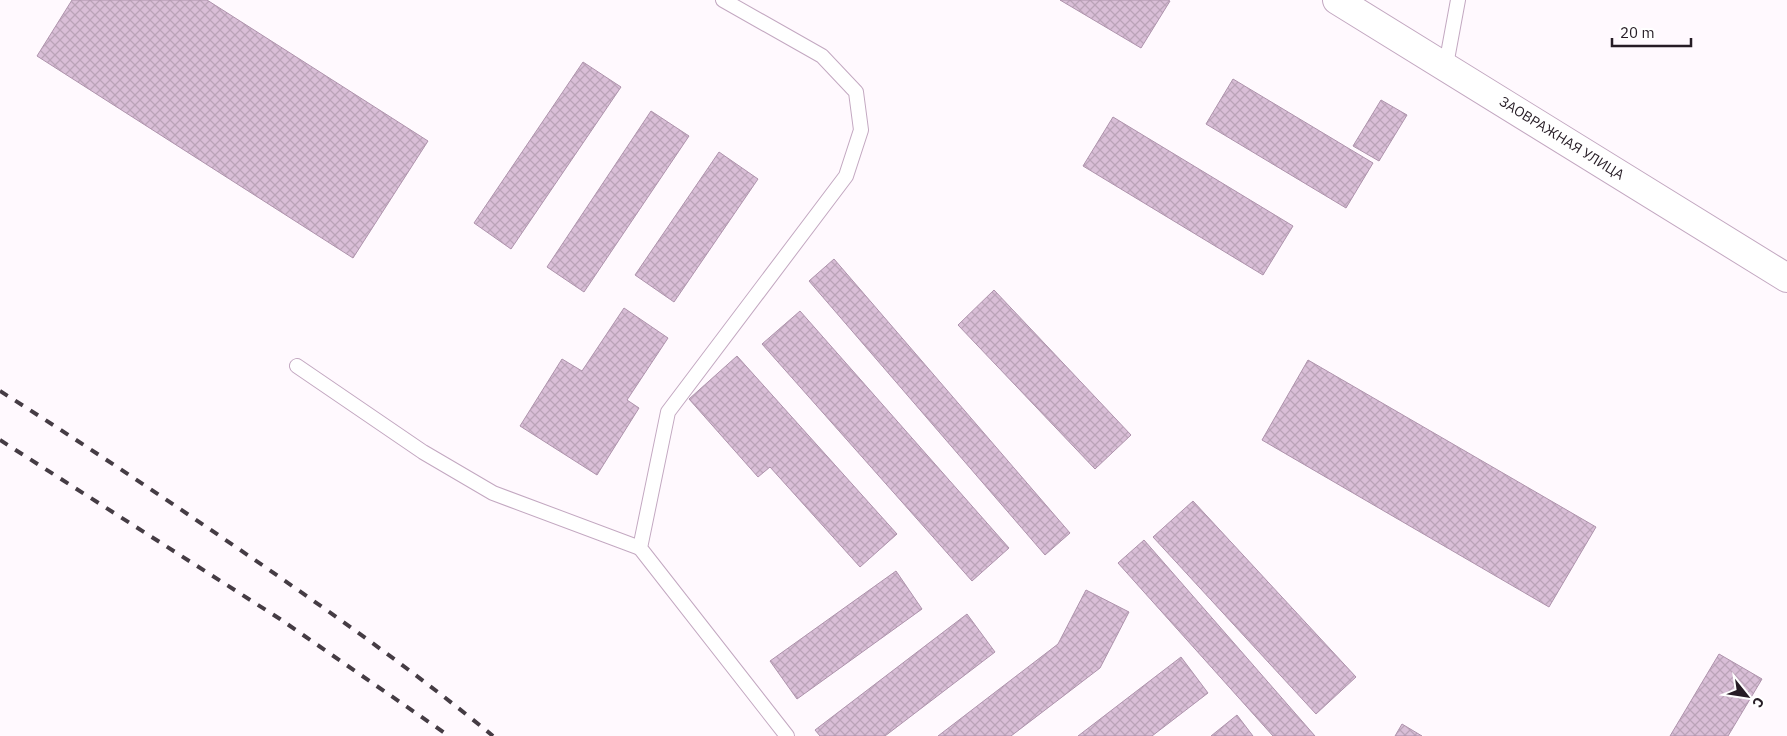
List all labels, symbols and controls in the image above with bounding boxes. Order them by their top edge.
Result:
scale bar [1612,15,1691,47]
text: 20 m [1620,23,1655,42]
street label: ЗАОВРАЖНАЯ УЛИЦА [1496,92,1628,184]
north arrow [1722,671,1772,721]
text: С [1748,694,1768,711]

